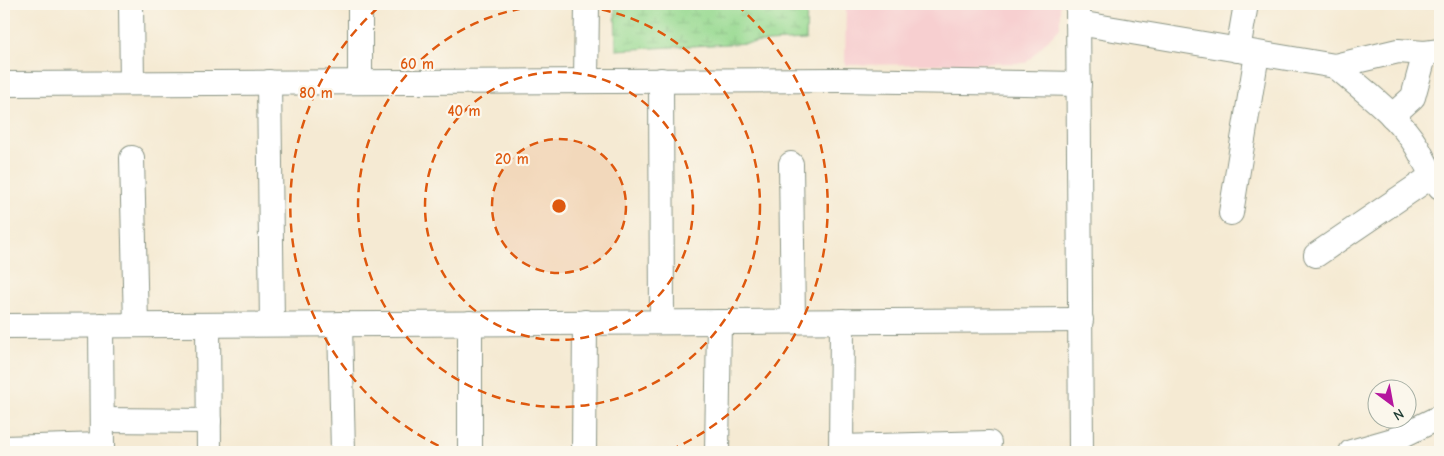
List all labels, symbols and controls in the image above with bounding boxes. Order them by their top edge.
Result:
text: 60 m [400,55,434,73]
text: 80 m [299,84,333,102]
text: 40 m [448,102,481,120]
text: 20 m [495,150,529,168]
centre of rings [550,197,568,215]
north arrow [1366,378,1416,428]
text: N [1390,405,1407,424]

